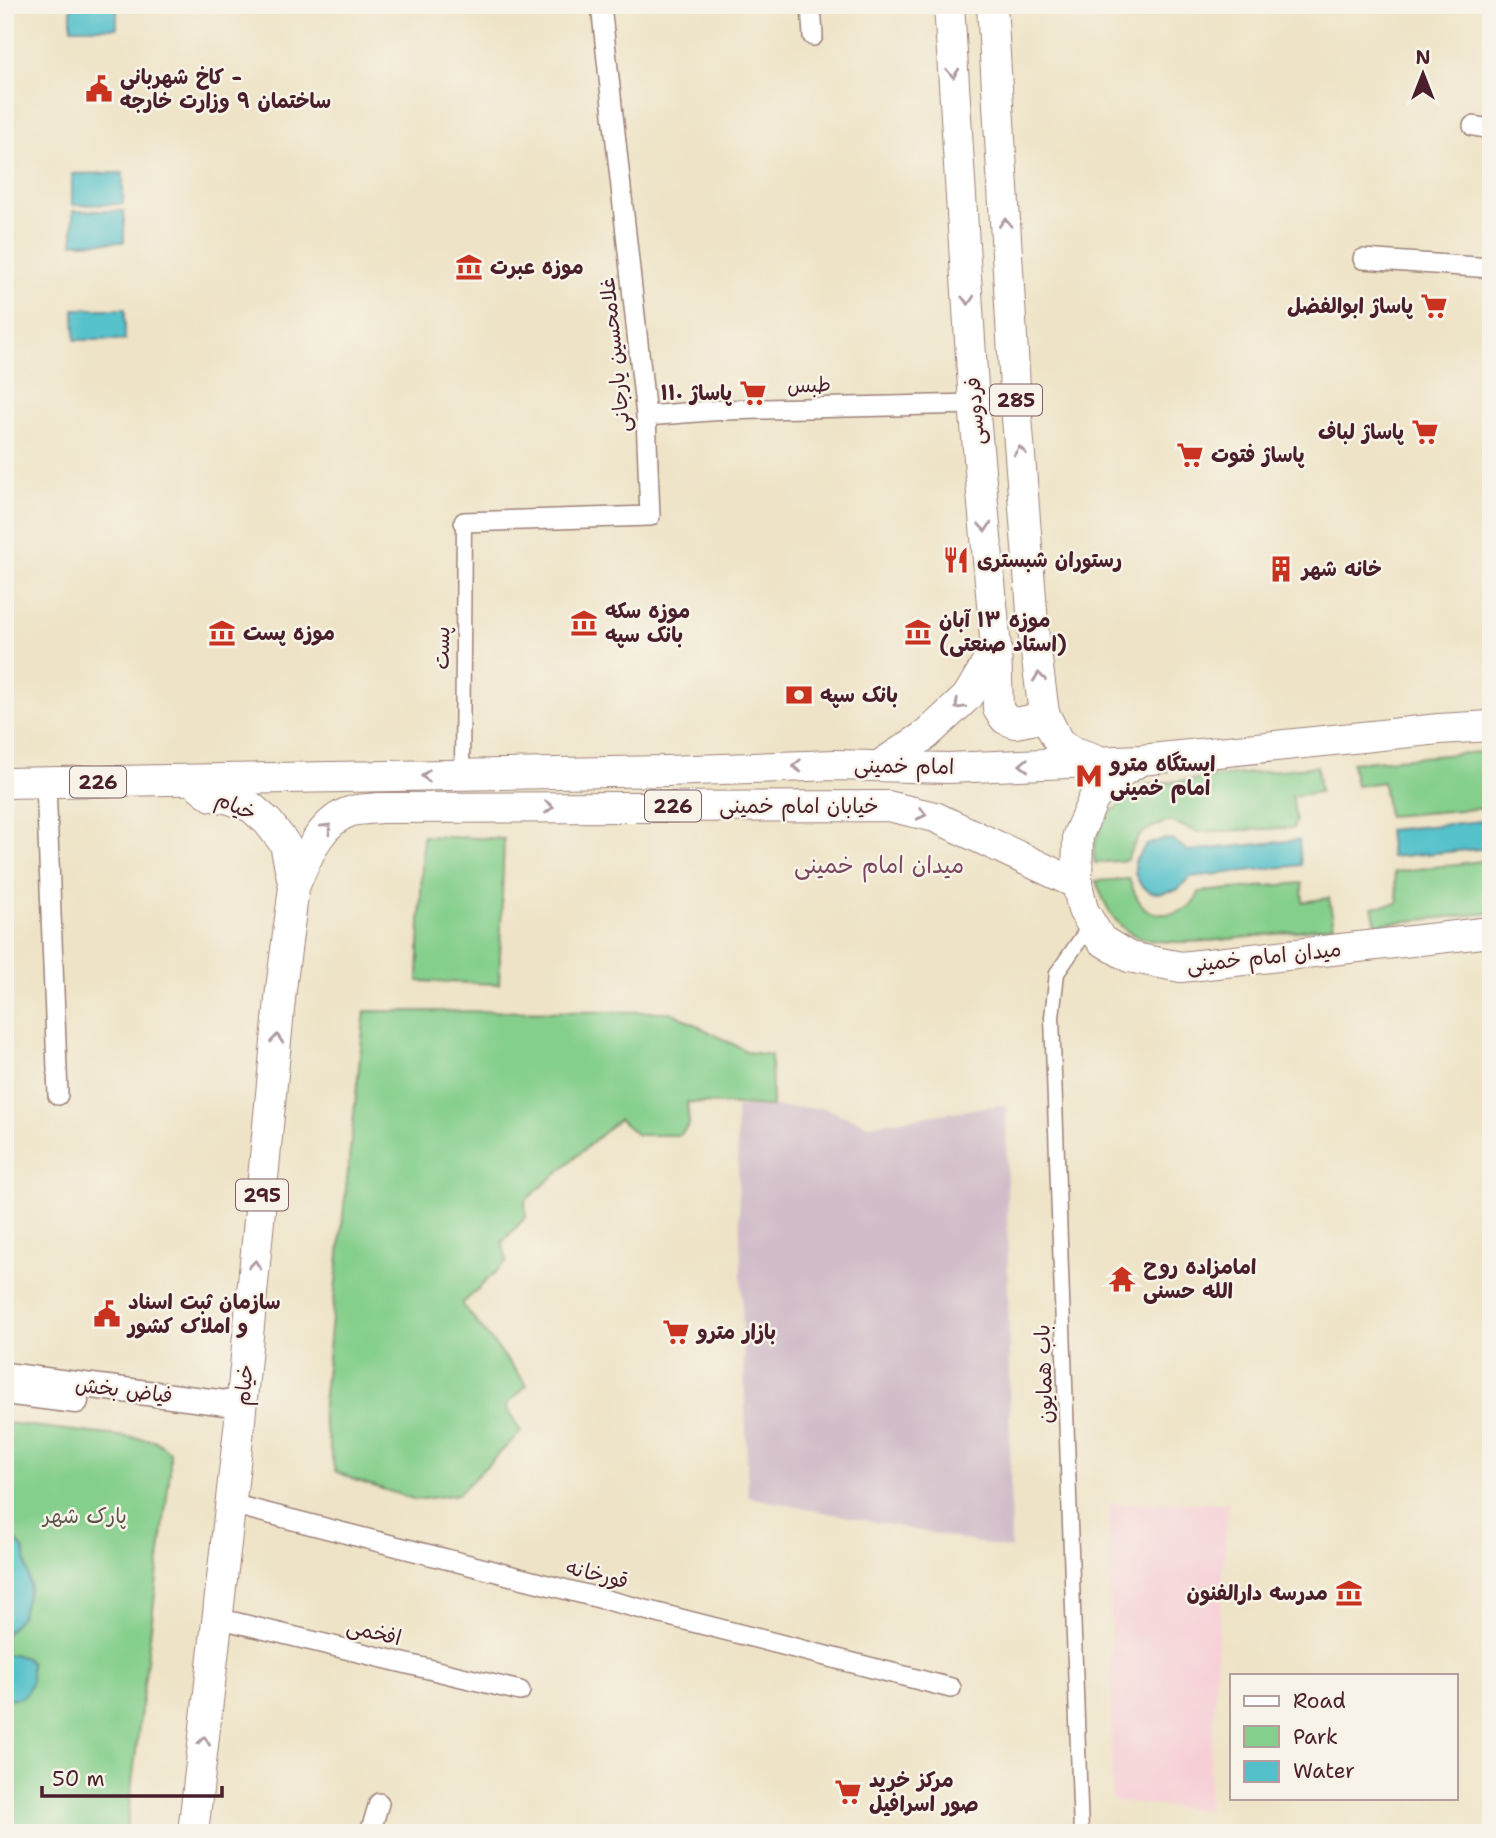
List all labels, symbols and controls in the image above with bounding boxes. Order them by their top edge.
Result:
north arrow [1388,38,1458,108]
text: N [1415,45,1431,70]
place label: کاخ شهربانی - ساختمان ۹ وزارت خارجه [120,63,331,115]
one-way arrow [946,68,961,79]
public building icon: کاخ شهربانی - ساختمان ۹ وزارت خارجه [84,74,114,104]
one-way arrow [998,218,1013,229]
museum icon: موزه عبرت [454,252,484,282]
place label: موزه عبرت [490,253,584,281]
street label: غلامحسین یارجانی [593,276,637,434]
supermarket icon: پاساژ ابوالفضل [1419,291,1449,321]
place label: پاساژ ابوالفضل [1287,292,1413,320]
one-way arrow [960,295,975,306]
street label: طبس [787,371,831,399]
street label: فردوسی [959,376,991,446]
supermarket icon: پاساژ ۱۱۰ [738,378,768,408]
place label: پاساژ ۱۱۰ [661,379,732,407]
road number: 285 [990,384,1042,416]
supermarket icon: پاساژ لباف [1410,417,1440,447]
place label: پاساژ لباف [1318,418,1404,446]
supermarket icon: پاساژ فتوت [1175,440,1205,470]
place label: پاساژ فتوت [1211,441,1304,469]
one-way arrow [1012,445,1027,456]
one-way arrow [977,522,992,533]
restaurant icon: رستوران شبستری [941,545,971,575]
place label: رستوران شبستری [977,546,1122,574]
building icon: خانه شهر [1266,554,1296,584]
place label: خانه شهر [1300,555,1382,583]
place label: موزه سکه بانک سپه [605,597,690,649]
place label: موزه ۱۳ آبان (استاد صنعتی) [939,606,1067,658]
museum icon: موزه سکه بانک سپه [569,608,599,638]
museum icon: موزه ۱۳ آبان (استاد صنعتی) [903,617,933,647]
museum icon: موزه پست [207,618,237,648]
place label: موزه پست [243,619,335,647]
street label: پست [428,626,456,670]
one-way arrow [1032,671,1047,683]
bank icon: بانک سپه [784,680,814,710]
place label: بانک سپه [820,681,898,709]
one-way arrow [954,696,967,709]
place label: ایستگاه مترو امام خمینی [1108,750,1215,804]
street label: امام خمینی [854,751,954,783]
one-way arrow [1018,757,1029,772]
one-way arrow [791,759,802,774]
metro station icon: ایستگاه مترو امام خمینی [1074,761,1104,791]
road number: 226 [70,766,126,797]
one-way arrow [420,768,431,784]
street label: خیام [210,785,261,829]
road number: 226 [645,790,701,821]
street label: خیابان امام خمینی [719,792,879,822]
one-way arrow [544,799,554,815]
one-way arrow [916,806,928,820]
one-way arrow [319,824,332,837]
district label: میدان امام خمینی [794,850,964,883]
street label: میدان امام خمینی [1185,935,1343,981]
one-way arrow [269,1033,284,1044]
road number: 295 [236,1180,288,1210]
place label: امامزاده روح الله حسنی [1143,1253,1256,1305]
one-way arrow [247,1260,262,1271]
temple icon: امامزاده روح الله حسنی [1107,1264,1137,1294]
place label: سازمان ثبت اسناد و املاک کشور [126,1288,281,1340]
public building icon: سازمان ثبت اسناد و املاک کشور [92,1299,122,1329]
supermarket icon: بازار مترو [661,1317,691,1347]
place label: بازار مترو [695,1318,776,1346]
street label: باب همایون [1028,1324,1060,1424]
street label: خیام [228,1363,262,1407]
street label: فیاض بخش [74,1370,174,1410]
park label: پارک شهر [41,1502,127,1530]
street label: قورخانه [563,1553,631,1595]
museum icon: مدرسه دارالفنون [1334,1578,1364,1608]
place label: مدرسه دارالفنون [1187,1579,1328,1607]
street label: افخمی [344,1612,404,1652]
legend [1230,1674,1458,1800]
text: Road [1293,1687,1346,1715]
text: Park [1293,1723,1338,1751]
one-way arrow [196,1735,211,1746]
scale bar [42,1754,222,1798]
text: Water [1293,1757,1355,1785]
text: 50 m [52,1765,105,1793]
place label: مرکز خرید صور اسرافیل [869,1766,979,1818]
supermarket icon: مرکز خرید صور اسرافیل [833,1777,863,1807]

